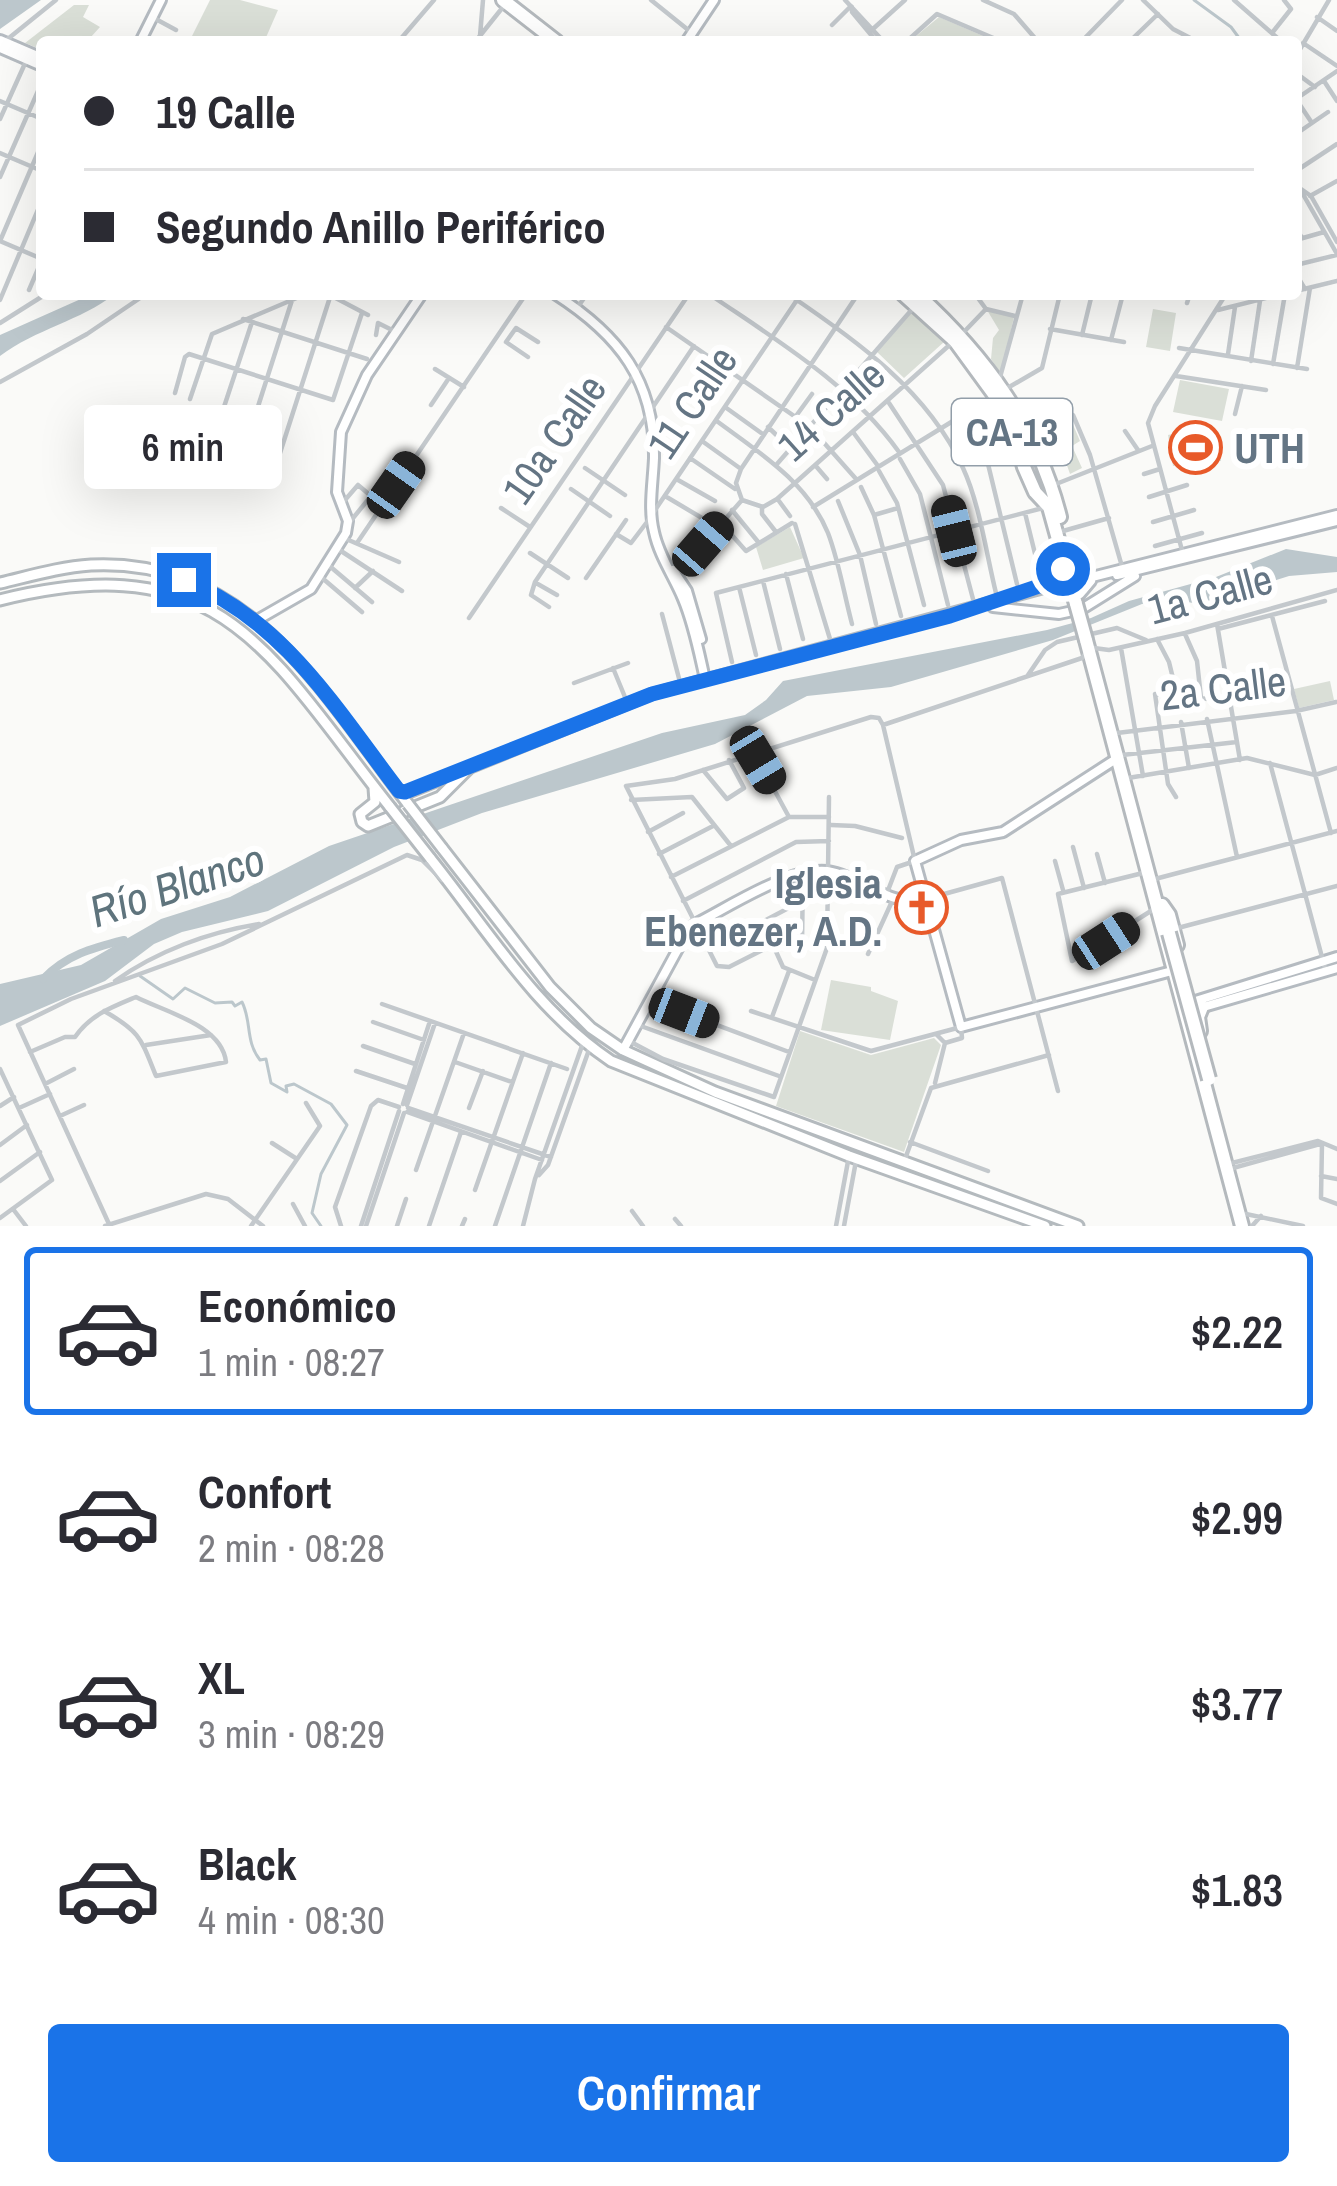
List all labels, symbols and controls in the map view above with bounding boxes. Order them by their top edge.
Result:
text: 19 Calle [156,81,296,142]
text: Segundo Anillo Periférico [156,196,606,257]
street label: 11 Calle [634,335,750,469]
street label: 14 Calle [765,347,897,473]
street label: 10a Calle [489,363,619,515]
road number: CA-13 [952,399,1072,465]
callout: 6 min [85,406,283,490]
sports icon: UTH [1167,420,1223,476]
place label: UTH [1234,420,1305,476]
text: 6 min [142,421,224,473]
car [361,445,431,525]
car [928,492,980,570]
car [666,505,740,583]
route start [1036,542,1090,596]
street label: 1a Calle [1142,551,1278,637]
route end [157,553,211,607]
street label: 2a Calle [1157,653,1289,723]
car [724,720,792,800]
water label: Río Blanco [82,828,272,941]
place label: Iglesia Ebenezer, A.D. [644,855,882,959]
church icon: Iglesia Ebenezer, A.D. [893,879,949,935]
car [1066,906,1146,976]
car [644,983,724,1043]
text: Económico [198,1275,397,1336]
icon: car [54,1277,162,1385]
text: $2.22 [1191,1301,1283,1362]
text: 1 min · 08:27 [198,1336,385,1388]
text: Confort [198,1461,331,1522]
icon: car [54,1463,162,1571]
text: $2.99 [1191,1487,1283,1548]
text: 2 min · 08:28 [198,1522,385,1574]
text: XL [198,1647,245,1708]
icon: car [54,1649,162,1757]
text: $3.77 [1191,1673,1283,1734]
text: 3 min · 08:29 [198,1708,385,1760]
text: Black [198,1833,296,1894]
icon: car [54,1835,162,1943]
text: $1.83 [1191,1859,1283,1920]
text: 4 min · 08:30 [198,1894,385,1946]
button: Confirmar [48,2024,1289,2162]

